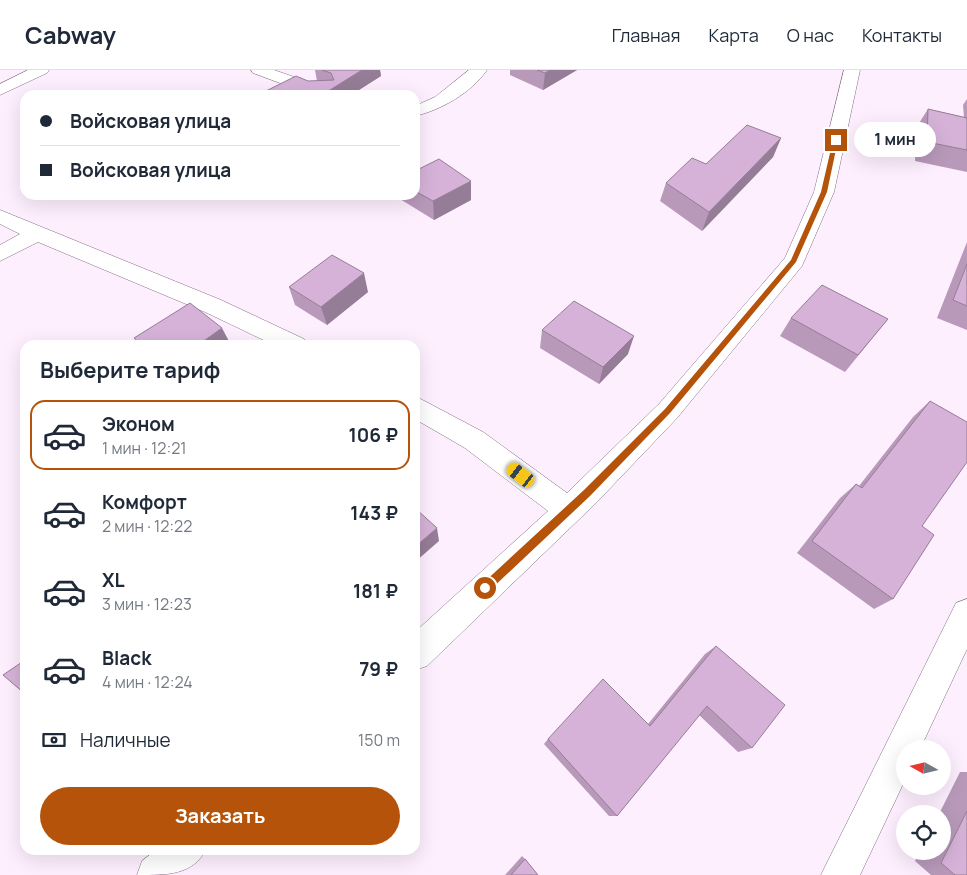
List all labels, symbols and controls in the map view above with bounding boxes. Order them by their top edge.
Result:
text: Cabway [25,18,116,51]
text: Главная [612,23,681,47]
text: Карта [709,23,759,47]
text: О нас [787,23,834,47]
text: Контакты [862,23,942,47]
text: Войсковая улица [70,108,231,134]
callout: 1 мин [854,122,936,158]
text: 1 мин [874,128,916,150]
route end [825,129,847,151]
text: Войсковая улица [70,157,231,183]
text: Выберите тариф [40,355,220,385]
text: Эконом [102,411,175,437]
icon: car [42,413,87,458]
text: 106 ₽ [349,422,398,448]
text: 1 мин · 12:21 [102,437,187,459]
car [504,460,537,490]
text: Комфорт [102,489,187,515]
icon: car [42,491,87,536]
text: 143 ₽ [350,500,398,526]
text: 2 мин · 12:22 [102,515,192,537]
text: XL [102,567,125,593]
icon: car [42,569,87,614]
route start [474,577,496,599]
text: 181 ₽ [353,578,398,604]
text: 3 мин · 12:23 [102,593,192,615]
text: Black [102,645,151,671]
icon: car [42,647,87,692]
text: 79 ₽ [359,656,398,682]
text: 4 мин · 12:24 [102,671,193,693]
icon: cash [40,726,68,754]
text: Наличные [80,727,171,753]
text: 150 m [358,729,400,751]
north arrow [896,740,951,795]
map controls [896,740,951,860]
button: Заказать [40,787,400,845]
button: locate [896,805,951,860]

